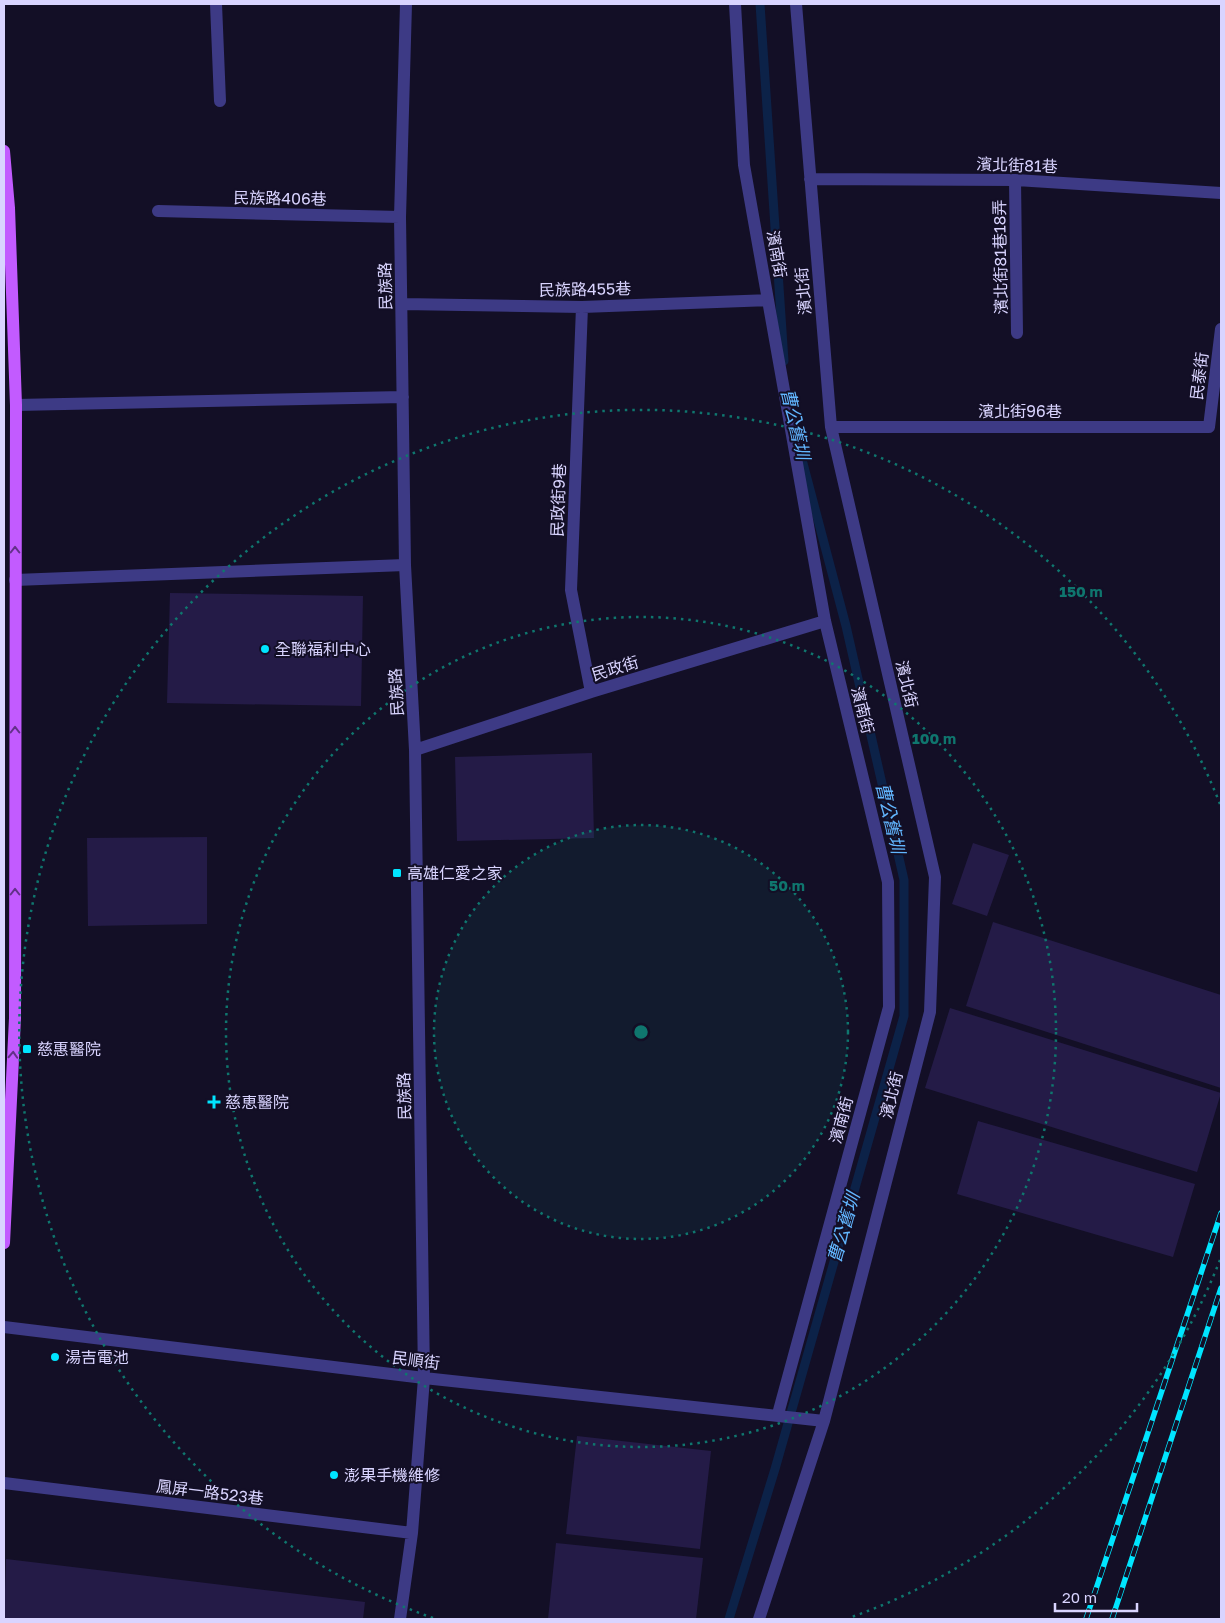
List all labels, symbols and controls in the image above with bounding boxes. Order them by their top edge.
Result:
street label: 濱北街81巷 [976,154,1058,176]
street label: 民族路406巷 [233,187,327,209]
street label: 濱北街81巷18弄 [989,199,1011,315]
street label: 濱南街 [763,229,791,279]
street label: 民族路 [375,262,395,310]
street label: 濱北街 [791,266,815,316]
street label: 民族路455巷 [539,278,631,300]
street label: 民泰街 [1186,351,1212,401]
water label: 曹公舊圳 [777,386,815,464]
street label: 濱北街96巷 [978,401,1062,421]
street label: 民政街9巷 [547,463,569,537]
one-way arrow [10,546,20,554]
text: 150 m [1059,582,1103,600]
place label: 全聯福利中心 [275,639,371,659]
marker: 全聯福利中心 [259,643,271,655]
street label: 民政街 [589,651,641,685]
street label: 濱北街 [892,658,922,710]
street label: 民族路 [385,668,407,716]
street label: 濱南街 [847,684,879,736]
one-way arrow [10,726,20,734]
text: 100 m [912,729,956,747]
water label: 曹公舊圳 [872,780,910,858]
place label: 高雄仁愛之家 [407,863,503,883]
marker: 高雄仁愛之家 [391,867,403,879]
text: 50 m [769,876,805,894]
one-way arrow [10,888,20,896]
centre of rings [632,1023,650,1041]
place label: 慈惠醫院 [37,1039,101,1059]
marker: 慈惠醫院 [21,1043,33,1055]
one-way arrow [8,1051,19,1059]
street label: 濱北街 [875,1069,907,1121]
street label: 民族路 [394,1072,414,1120]
place label: 慈恵醫院 [225,1092,289,1112]
street label: 濱南街 [825,1094,857,1146]
marker: 慈恵醫院 [207,1095,221,1109]
water label: 曹公舊圳 [823,1187,864,1265]
place label: 湯吉電池 [65,1347,129,1367]
street label: 民順街 [391,1347,441,1373]
marker: 湯吉電池 [49,1351,61,1363]
place label: 澎果手機維修 [344,1465,440,1485]
marker: 澎果手機維修 [328,1469,340,1481]
street label: 鳳屏一路523巷 [155,1475,265,1509]
scale bar [1055,1580,1138,1612]
text: 20 m [1062,1588,1097,1606]

